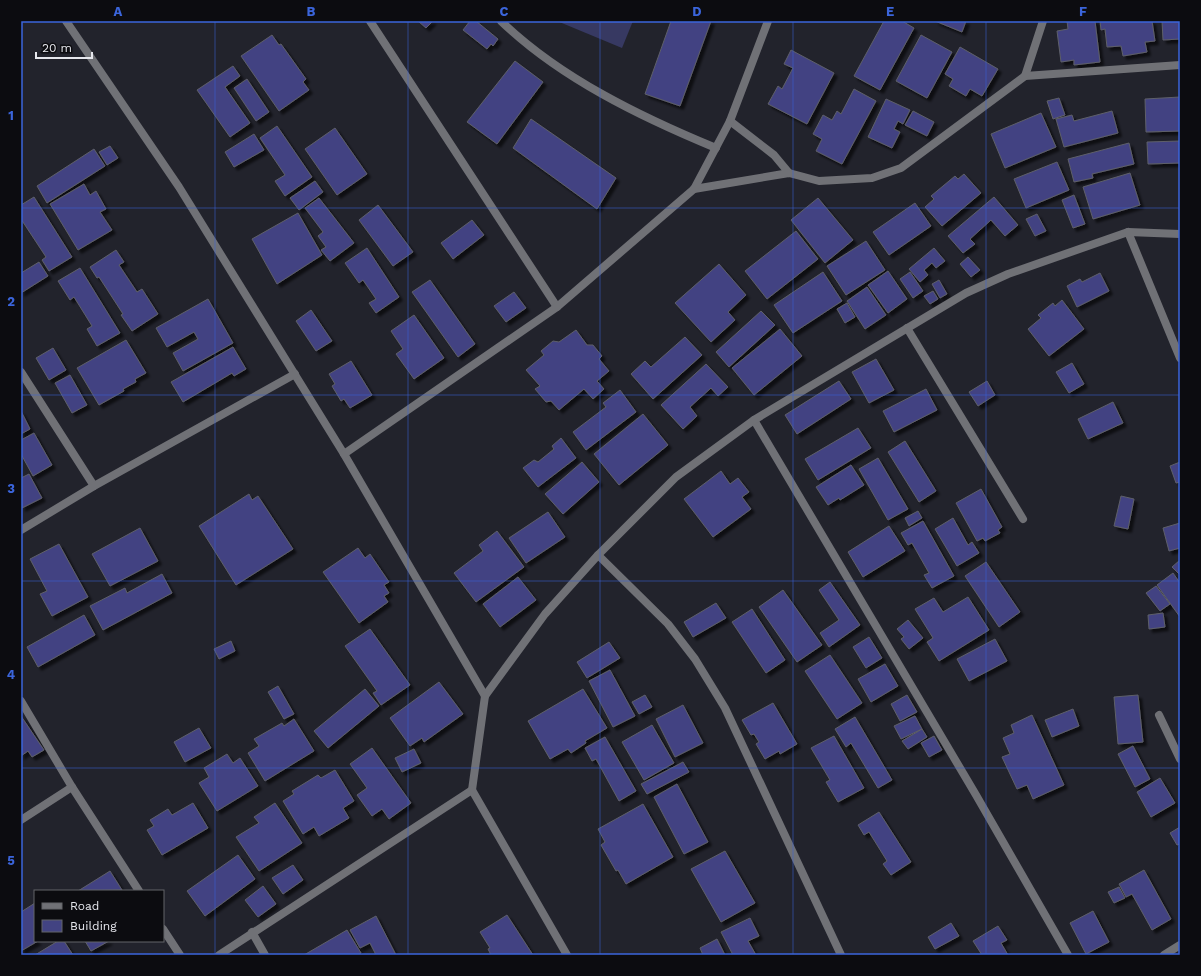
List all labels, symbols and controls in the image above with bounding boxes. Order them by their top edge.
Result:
text: A [114,4,123,19]
text: B [307,4,316,19]
text: C [500,4,509,19]
text: D [692,4,702,19]
text: E [886,4,894,19]
text: F [1079,4,1087,19]
scale bar [36,34,92,60]
text: 20 m [42,41,72,55]
text: 1 [8,108,14,123]
text: 2 [7,294,15,309]
text: 3 [7,481,15,496]
text: 4 [7,667,16,682]
text: 5 [7,853,15,868]
legend [34,890,164,942]
text: Road [70,899,99,913]
text: Building [70,919,117,933]

